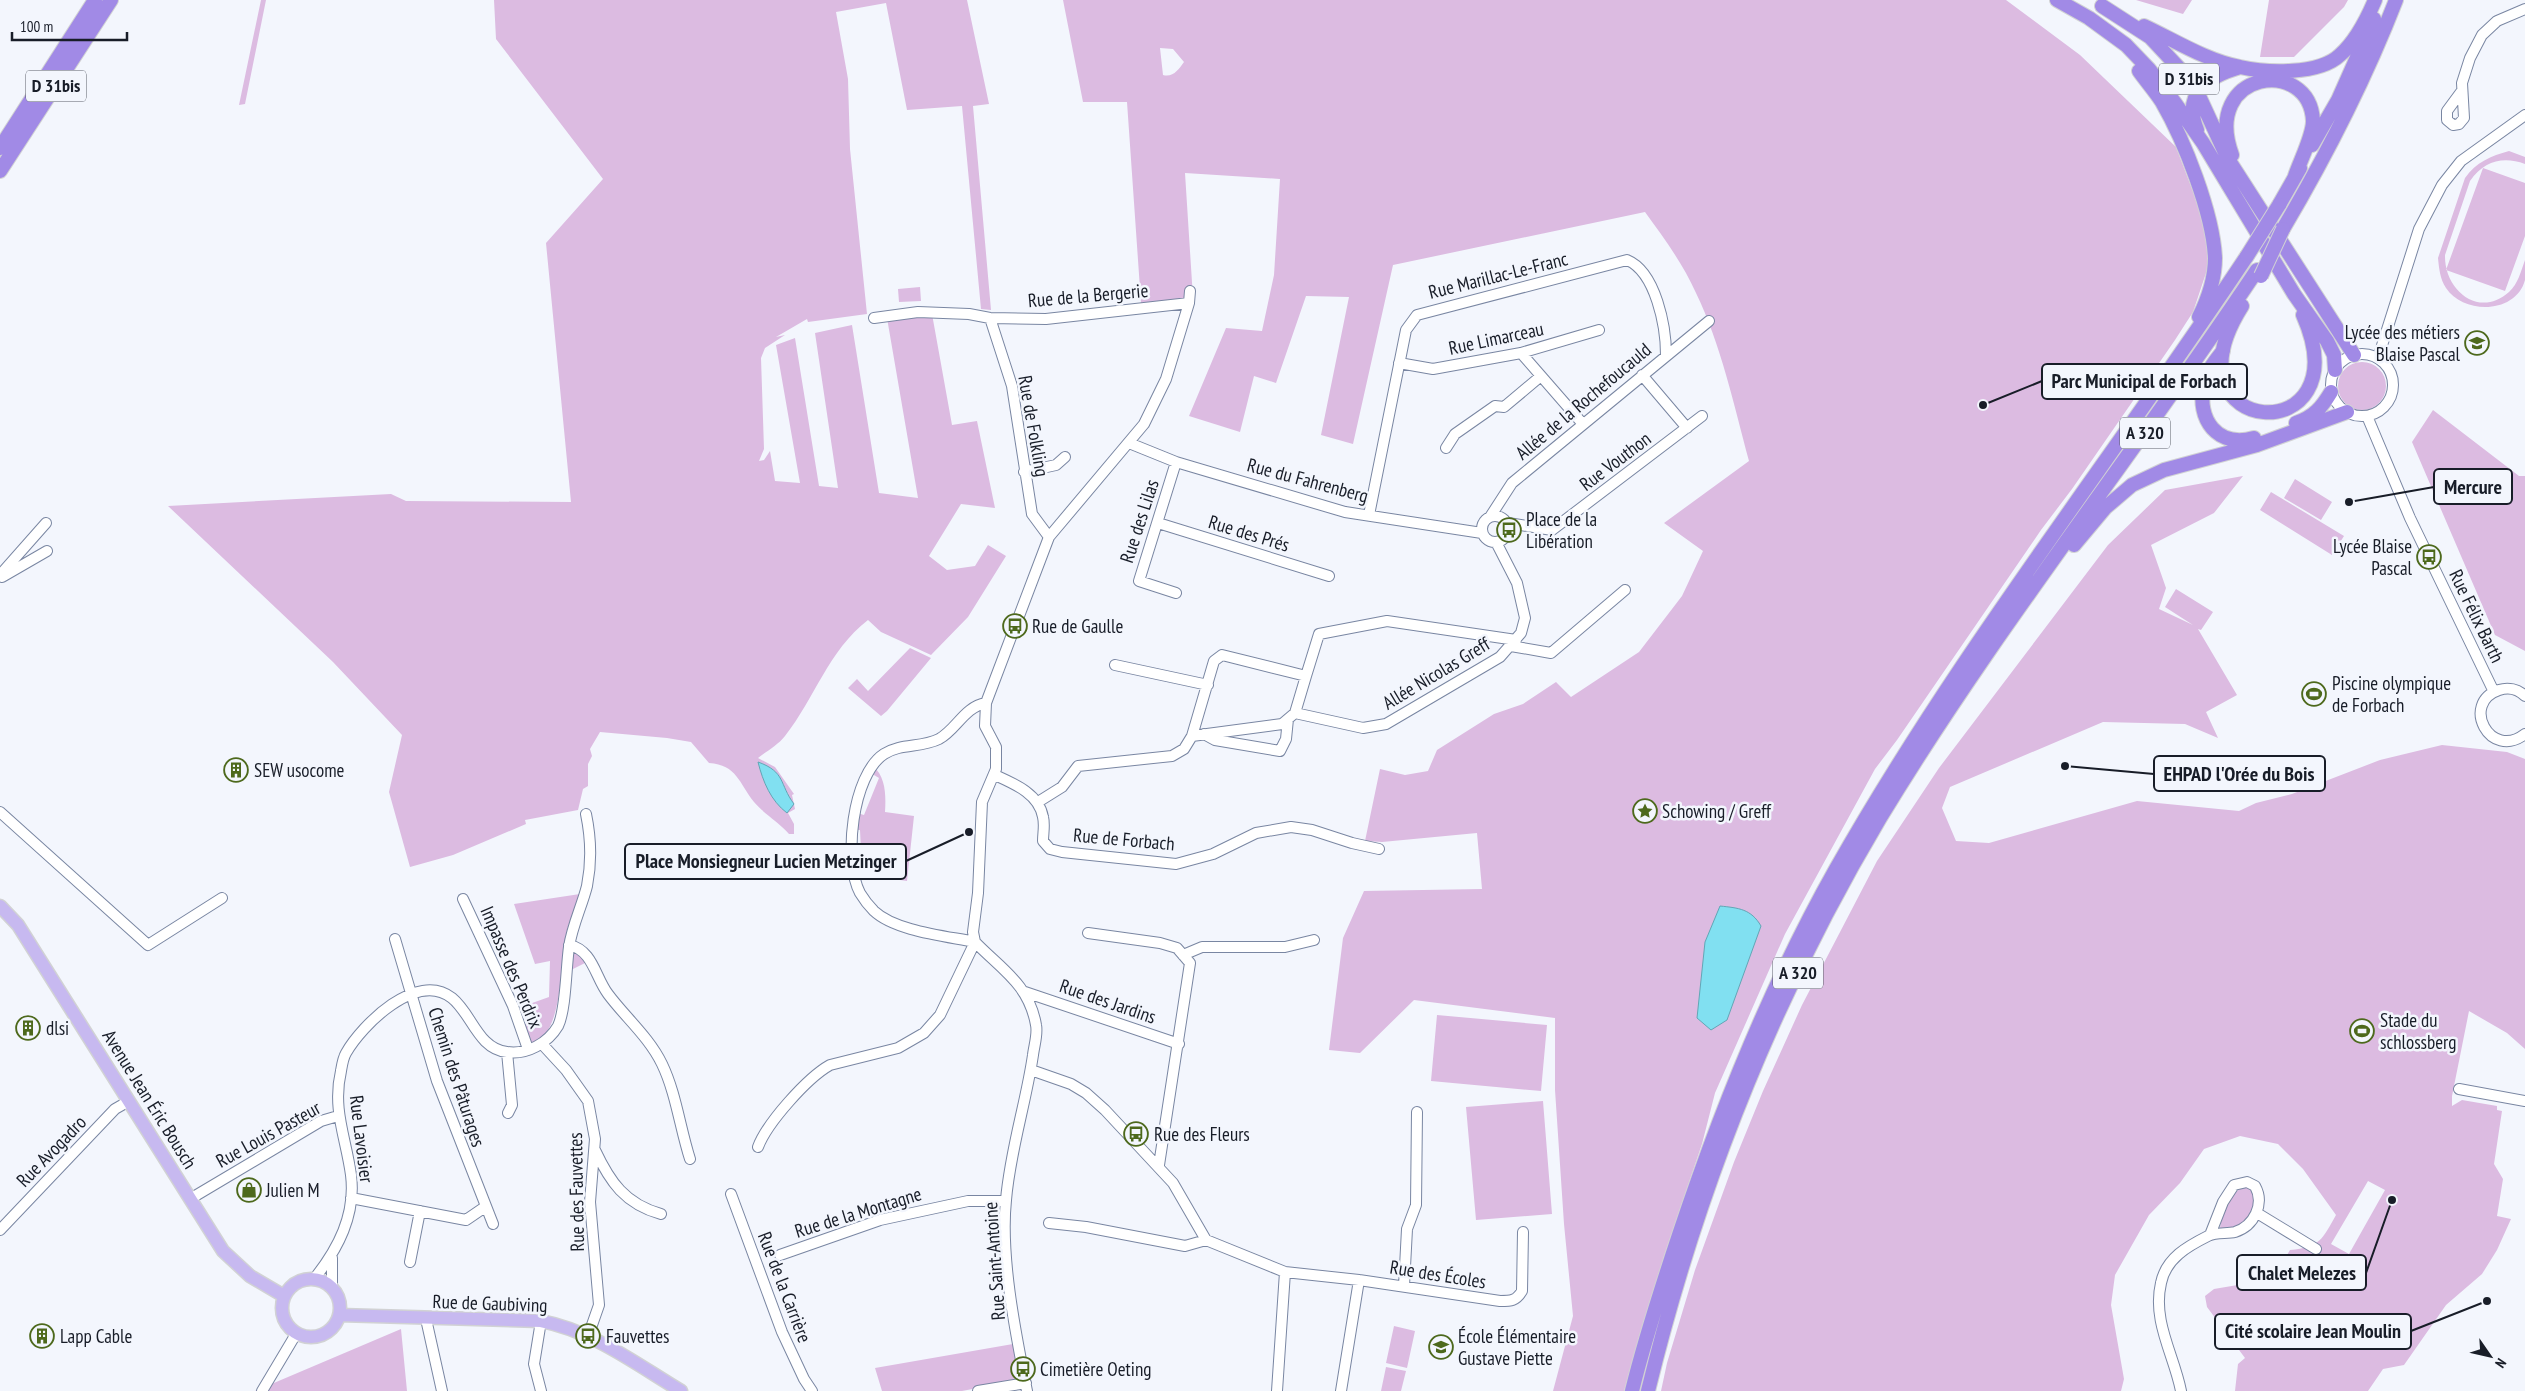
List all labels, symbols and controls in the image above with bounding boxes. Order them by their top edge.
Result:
scale bar [12,10,128,42]
text: 100 m [20,17,53,36]
road number: D 31bis [2159,64,2219,95]
road number: D 31bis [26,70,86,102]
street label: Rue Marillac-Le-Franc [1426,246,1570,304]
street label: Rue de la Bergerie [1027,278,1149,312]
street label: Rue Limarceau [1446,316,1546,360]
place label: Lycée des métiers Blaise Pascal [2345,320,2461,366]
school or university icon: Lycée des métiers Blaise Pascal [2464,330,2490,356]
street label: Allée de la Rochefoucauld [1510,337,1656,465]
callout: Parc Municipal de Forbach [2042,364,2247,399]
text: Parc Municipal de Forbach [2051,368,2237,394]
street label: Rue de Folkling [1013,374,1055,478]
road number: A 320 [2120,418,2170,448]
street label: Rue Vouthon [1575,426,1655,496]
street label: Rue du Fahrenberg [1245,452,1371,508]
callout: Mercure [2434,469,2512,504]
text: Mercure [2444,474,2502,500]
street label: Rue des Lilas [1114,476,1164,566]
place label: Place de la Libération [1526,507,1597,553]
street label: Rue des Prés [1206,509,1292,557]
bus stop icon: Place de la Libération [1496,517,1522,543]
place label: Lycée Blaise Pascal [2333,534,2413,580]
bus stop icon: Lycée Blaise Pascal [2416,544,2442,570]
street label: Rue Félix Barth [2444,565,2510,667]
bus stop icon: Rue de Gaulle [1002,613,1028,639]
place label: Rue de Gaulle [1032,614,1123,638]
street label: Allée Nicolas Greff [1378,631,1495,714]
place label: Piscine olympique de Forbach [2332,671,2451,717]
sports icon: Piscine olympique de Forbach [2301,681,2327,707]
callout: EHPAD l'Orée du Bois [2154,756,2325,791]
building icon: SEW usocome [223,757,249,783]
place label: SEW usocome [254,758,345,782]
text: EHPAD l'Orée du Bois [2164,761,2314,787]
place icon: Schowing / Greff [1632,798,1658,824]
place label: Schowing / Greff [1662,799,1772,823]
street label: Rue de Forbach [1072,823,1176,855]
callout: Place Monsiegneur Lucien Metzinger [625,844,906,879]
text: Place Monsiegneur Lucien Metzinger [635,848,897,874]
street label: Impasse des Perdrix [475,902,549,1032]
road number: A 320 [1773,958,1823,988]
street label: Rue des Jardins [1057,973,1159,1029]
street label: Chemin des Pâturages [423,1004,491,1150]
place label: Stade du schlossberg [2380,1008,2457,1054]
building icon: dlsi [15,1015,41,1041]
place label: dlsi [46,1016,69,1040]
sports icon: Stade du schlossberg [2349,1018,2375,1044]
street label: Avenue Jean Éric Bousch [98,1025,202,1173]
street label: Rue Lavoisier [345,1094,379,1185]
street label: Rue Louis Pasteur [212,1095,325,1173]
street label: Rue Avogadro [11,1110,91,1192]
bus stop icon: Rue des Fleurs [1123,1121,1149,1147]
place label: Rue des Fleurs [1154,1122,1250,1146]
street label: Rue des Fauvettes [563,1132,589,1252]
shop icon: Julien M [236,1177,262,1203]
place label: Julien M [265,1178,320,1202]
street label: Rue de la Montagne [792,1181,924,1243]
street label: Rue Saint-Antoine [978,1201,1010,1321]
street label: Rue de la Carrière [753,1228,817,1346]
street label: Rue des Écoles [1388,1255,1488,1293]
callout: Chalet Melezes [2237,1255,2366,1290]
text: Chalet Melezes [2248,1260,2356,1286]
street label: Rue de Gaubiving [432,1289,548,1317]
callout: Cité scolaire Jean Moulin [2215,1314,2411,1349]
text: Cité scolaire Jean Moulin [2225,1318,2401,1344]
building icon: Lapp Cable [29,1323,55,1349]
bus stop icon: Fauvettes [575,1323,601,1349]
place label: Lapp Cable [60,1324,133,1348]
place label: Fauvettes [606,1324,669,1348]
place label: École Élémentaire Gustave Piette [1458,1324,1576,1370]
north arrow [2465,1331,2515,1381]
school or university icon: École Élémentaire Gustave Piette [1428,1334,1454,1360]
text: N [2491,1355,2510,1371]
bus stop icon: Cimetière Oeting [1010,1356,1036,1382]
place label: Cimetière Oeting [1040,1357,1152,1381]

